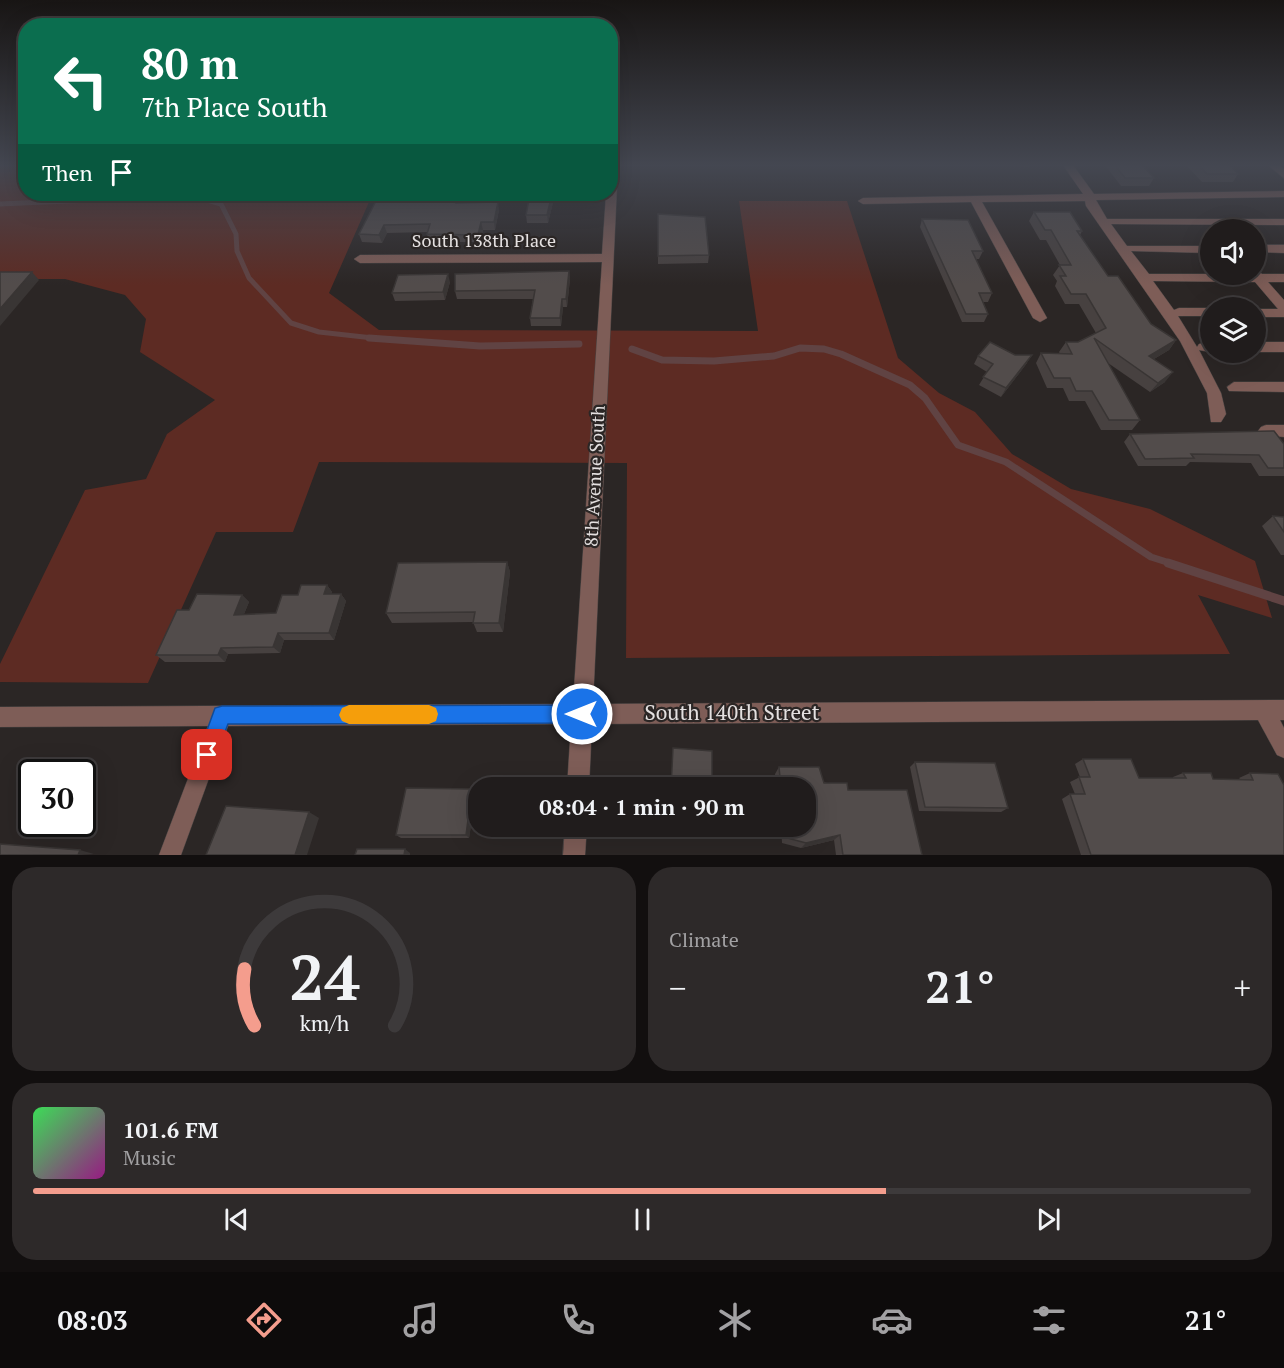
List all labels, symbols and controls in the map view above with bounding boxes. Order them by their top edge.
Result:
text: 80 m [141,35,239,91]
icon: left [42,42,120,120]
text: 7th Place South [141,89,328,125]
icon: arrive [105,156,138,189]
text: Then [42,158,93,187]
map controls [1200,219,1266,363]
button: sound [1200,219,1266,285]
street label: South 138th Place [412,228,556,252]
button: layers [1200,297,1266,363]
street label: 8th Avenue South [578,404,610,547]
position arrow [550,682,614,746]
street label: South 140th Street [645,698,820,726]
pin [181,729,232,780]
icon: arrive [190,738,223,771]
speed limit sign: 30 [18,759,96,837]
text: 08:04 · 1 min · 90 m [539,792,745,821]
text: Climate [669,926,739,953]
text: 24 [289,935,359,1018]
text: 21° [925,956,995,1016]
text: − [669,966,687,1009]
text: + [1233,966,1251,1009]
text: km/h [299,1009,349,1037]
text: 101.6 FM [123,1115,218,1144]
text: Music [123,1144,176,1171]
icon: previous [220,1203,253,1236]
icon: pause [626,1203,659,1236]
icon: next [1032,1203,1065,1236]
icon: directions [243,1299,285,1341]
icon: music [400,1299,442,1341]
icon: phone [557,1299,599,1341]
icon: climate [714,1299,756,1341]
icon: car [871,1299,913,1341]
icon: filters [1028,1299,1070,1341]
text: 08:03 [58,1302,128,1338]
text: 21° [1185,1302,1226,1338]

